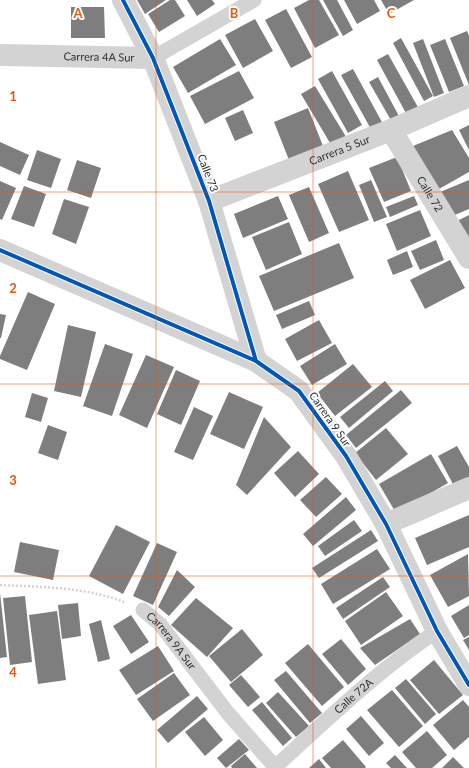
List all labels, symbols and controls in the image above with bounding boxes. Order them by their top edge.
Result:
text: A [72,5,83,21]
text: B [230,5,239,21]
text: C [387,5,396,21]
street label: Carrera 4A Sur [63,49,135,64]
text: 1 [9,88,17,104]
street label: Carrera 5 Sur [307,132,371,167]
street label: Calle 73 [195,152,222,194]
street label: Calle 72 [415,174,446,214]
text: 2 [9,280,17,296]
street label: Carrera 9 Sur [307,389,354,449]
text: 3 [9,472,17,488]
street label: Carrera 9A Sur [144,609,199,672]
text: 4 [9,664,17,680]
street label: Calle 72A [331,675,376,716]

